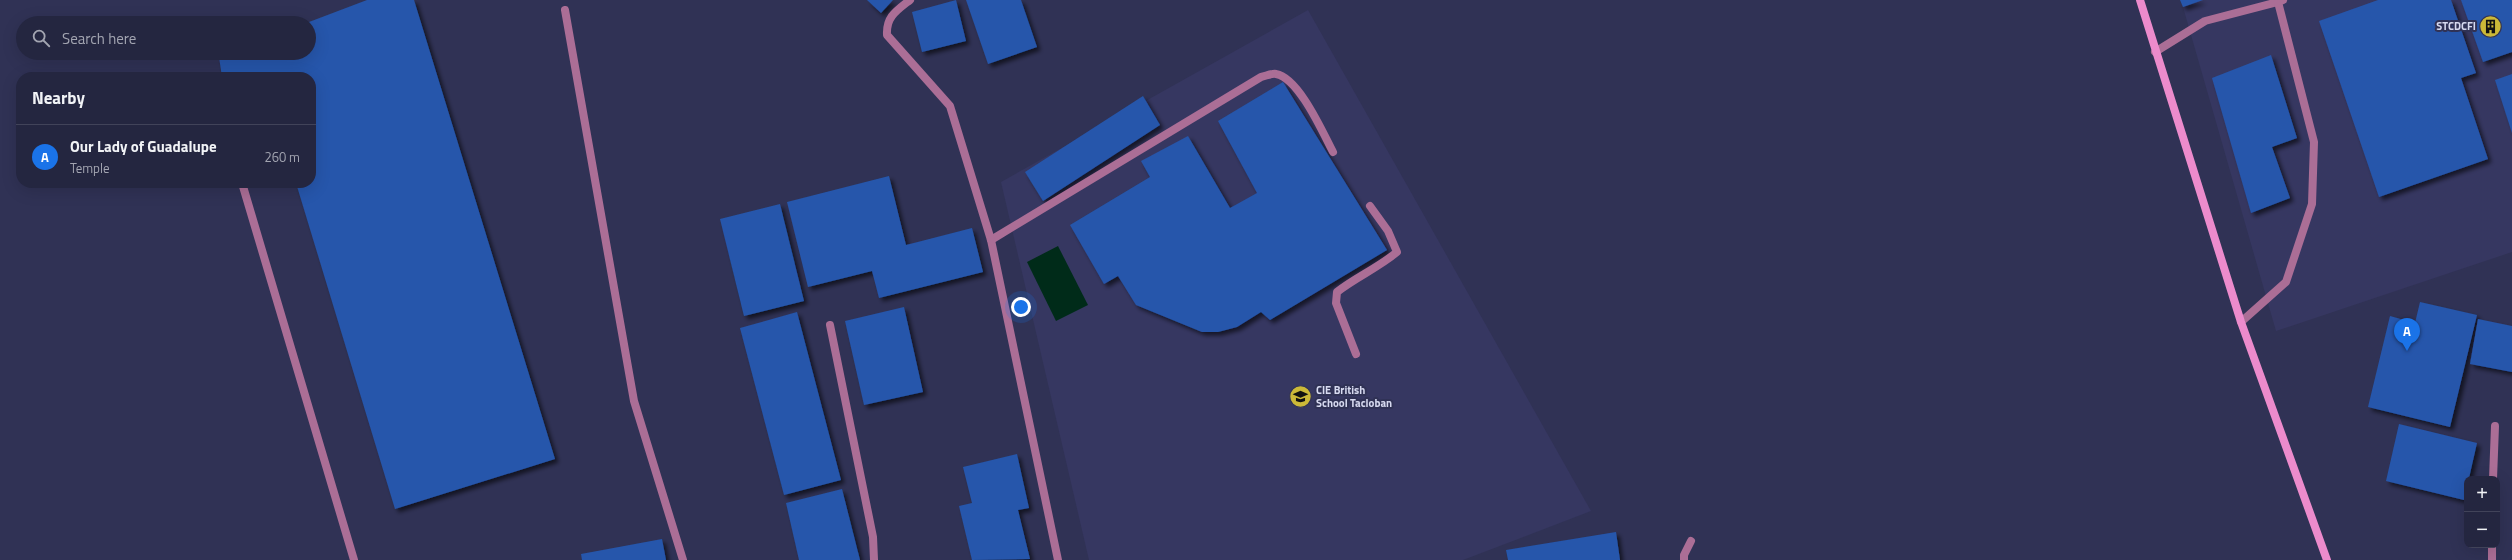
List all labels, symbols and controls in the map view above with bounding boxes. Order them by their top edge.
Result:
building icon: STCDCFI [2478,13,2504,39]
search box [16,16,316,60]
place label: STCDCFI [2436,18,2476,34]
icon: search [30,27,52,49]
text: Search here [62,27,136,50]
text: Nearby [32,85,85,111]
text: Our Lady of Guadalupe [70,135,217,158]
text: A [41,147,49,167]
text: 260 m [264,147,300,167]
text: Temple [70,158,110,178]
your location [1011,297,1031,317]
pin: A [2394,318,2420,351]
place label: CIE British School Tacloban [1316,382,1392,411]
school or university icon: CIE British School Tacloban [1287,383,1313,409]
map controls [2464,476,2500,548]
button: + [2464,476,2500,512]
button: − [2464,512,2500,548]

